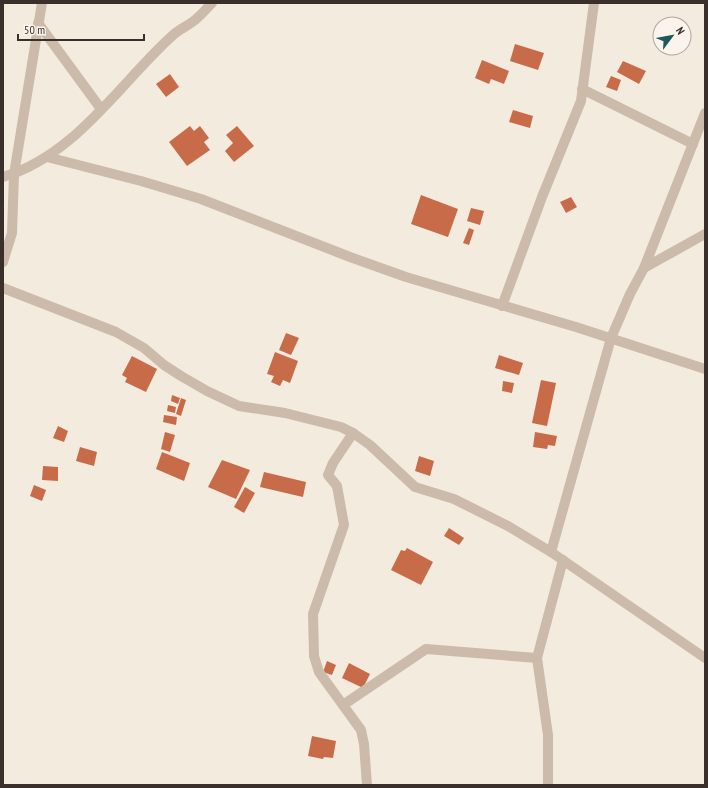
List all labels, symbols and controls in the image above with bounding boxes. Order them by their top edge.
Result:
scale bar [18,16,144,42]
north arrow [652,16,692,56]
text: 50 m [24,22,45,37]
text: N [673,24,688,37]

